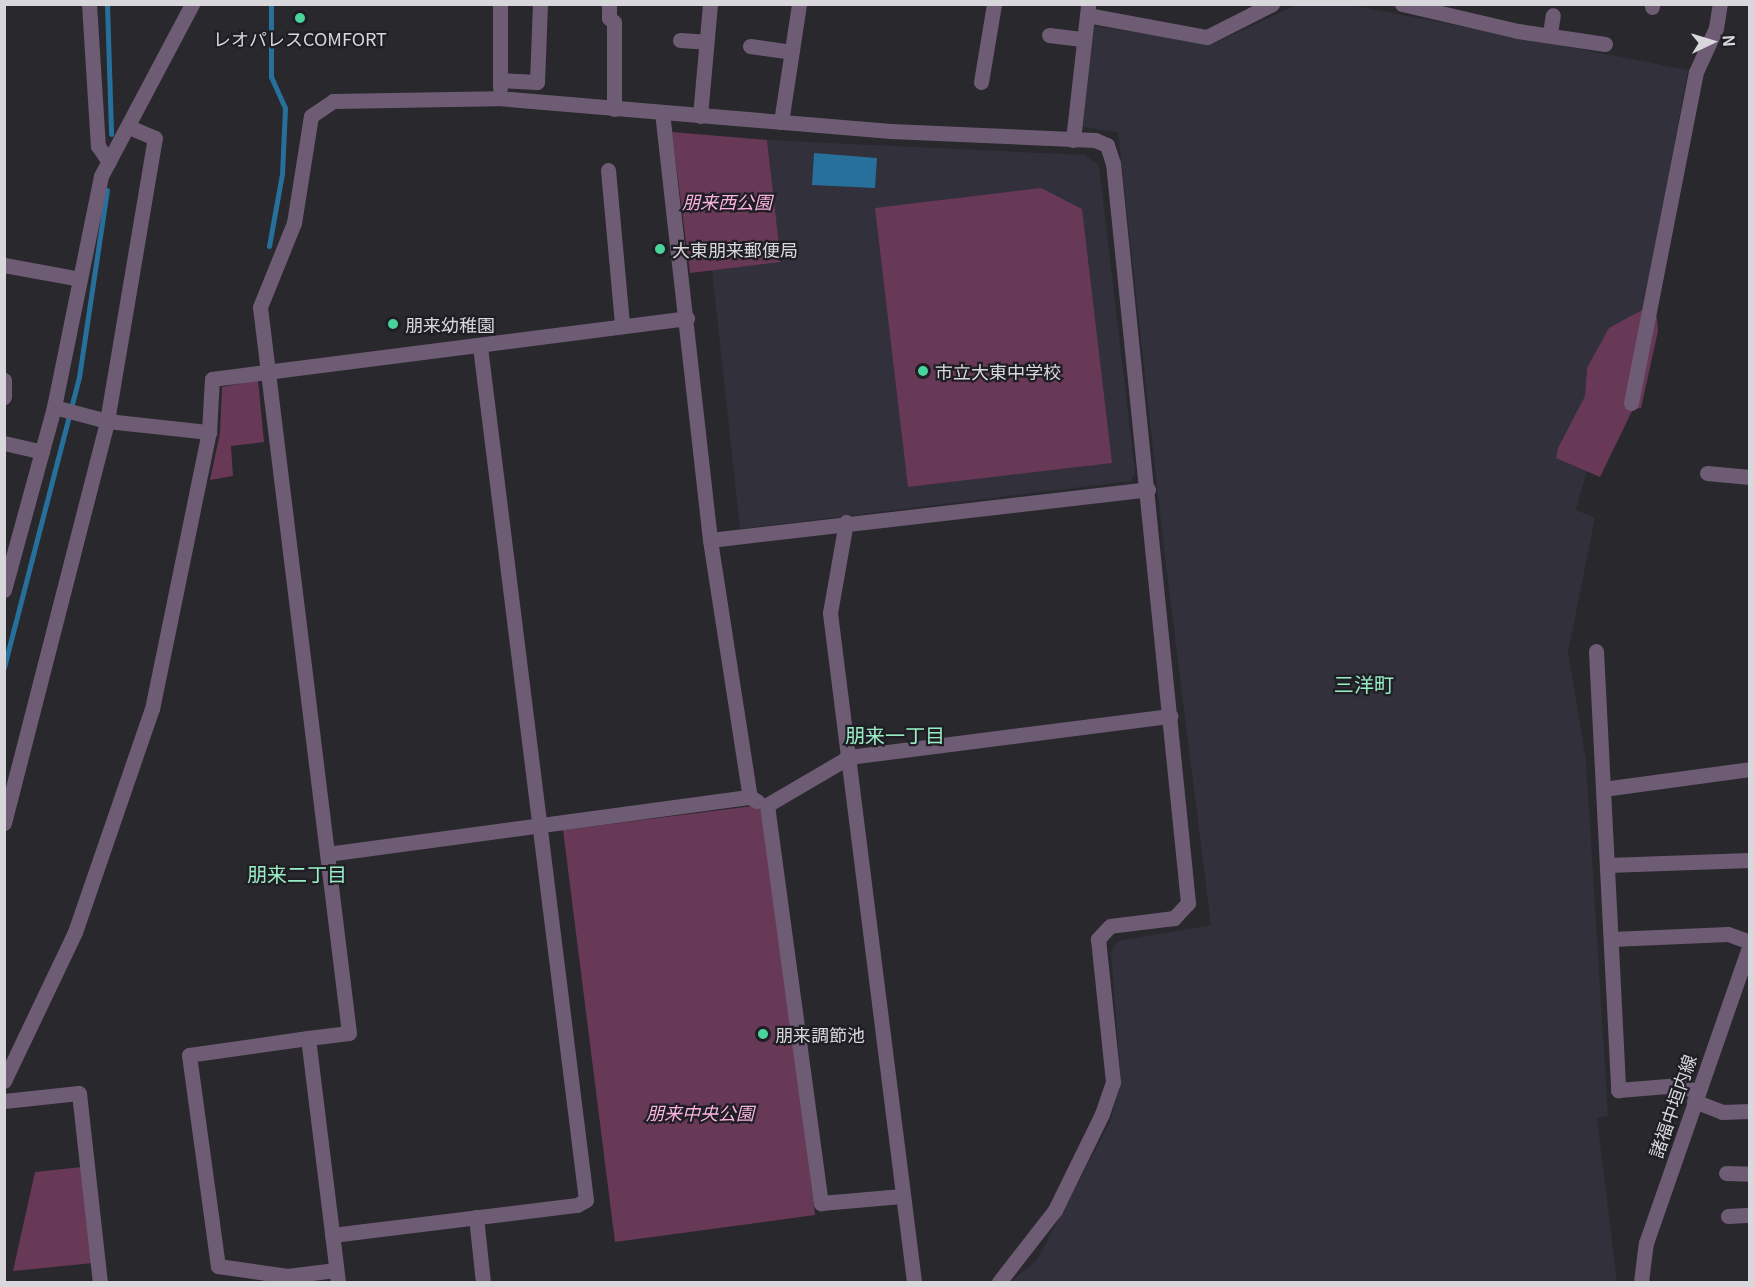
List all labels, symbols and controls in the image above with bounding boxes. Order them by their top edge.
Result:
marker: レオパレスCOMFORT [293,11,307,25]
north arrow [1682,12,1742,72]
place label: レオパレスCOMFORT [213,27,387,49]
text: N [1718,34,1742,48]
park label: 朋来西公園 [682,190,772,212]
place label: 大東朋来郵便局 [672,238,798,260]
marker: 大東朋来郵便局 [653,242,667,256]
place label: 朋来幼稚園 [405,313,495,335]
marker: 朋来幼稚園 [386,317,400,331]
place label: 市立大東中学校 [935,360,1061,382]
marker: 市立大東中学校 [916,364,930,378]
district label: 三洋町 [1334,671,1394,695]
district label: 朋来一丁目 [845,722,945,746]
district label: 朋来二丁目 [247,861,347,885]
place label: 朋来調節池 [775,1023,865,1045]
marker: 朋来調節池 [756,1027,770,1041]
street label: 諸福中垣内線 [1644,1051,1700,1161]
park label: 朋来中央公園 [646,1101,754,1123]

